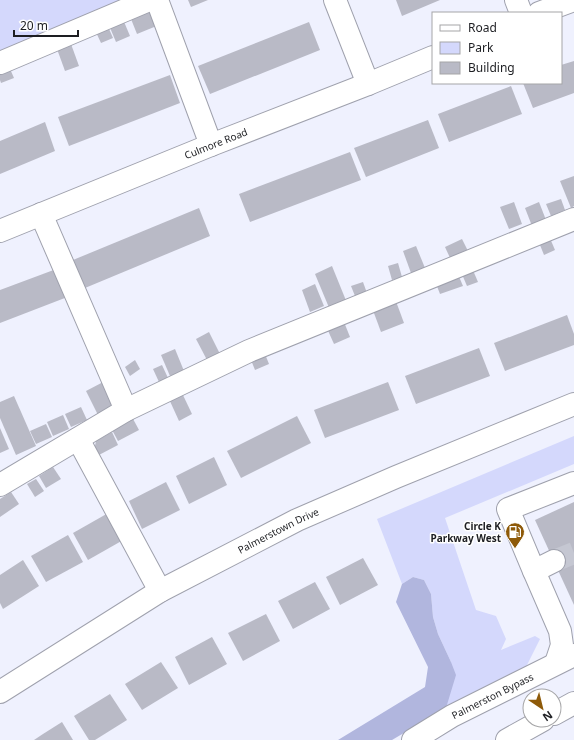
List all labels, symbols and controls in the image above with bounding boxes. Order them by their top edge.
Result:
scale bar [14,12,78,38]
legend [432,12,562,84]
text: 20 m [20,17,48,34]
text: Road [468,19,497,36]
text: Park [468,39,494,56]
text: Building [468,59,515,76]
street label: Culmore Road [182,125,249,162]
street label: Palmerstown Drive [235,504,321,557]
place label: Circle K Parkway West [430,519,502,545]
fuel station icon: Circle K Parkway West [504,521,526,549]
street label: Palmerston Bypass [449,669,536,722]
north arrow [522,688,562,728]
text: N [540,708,556,725]

